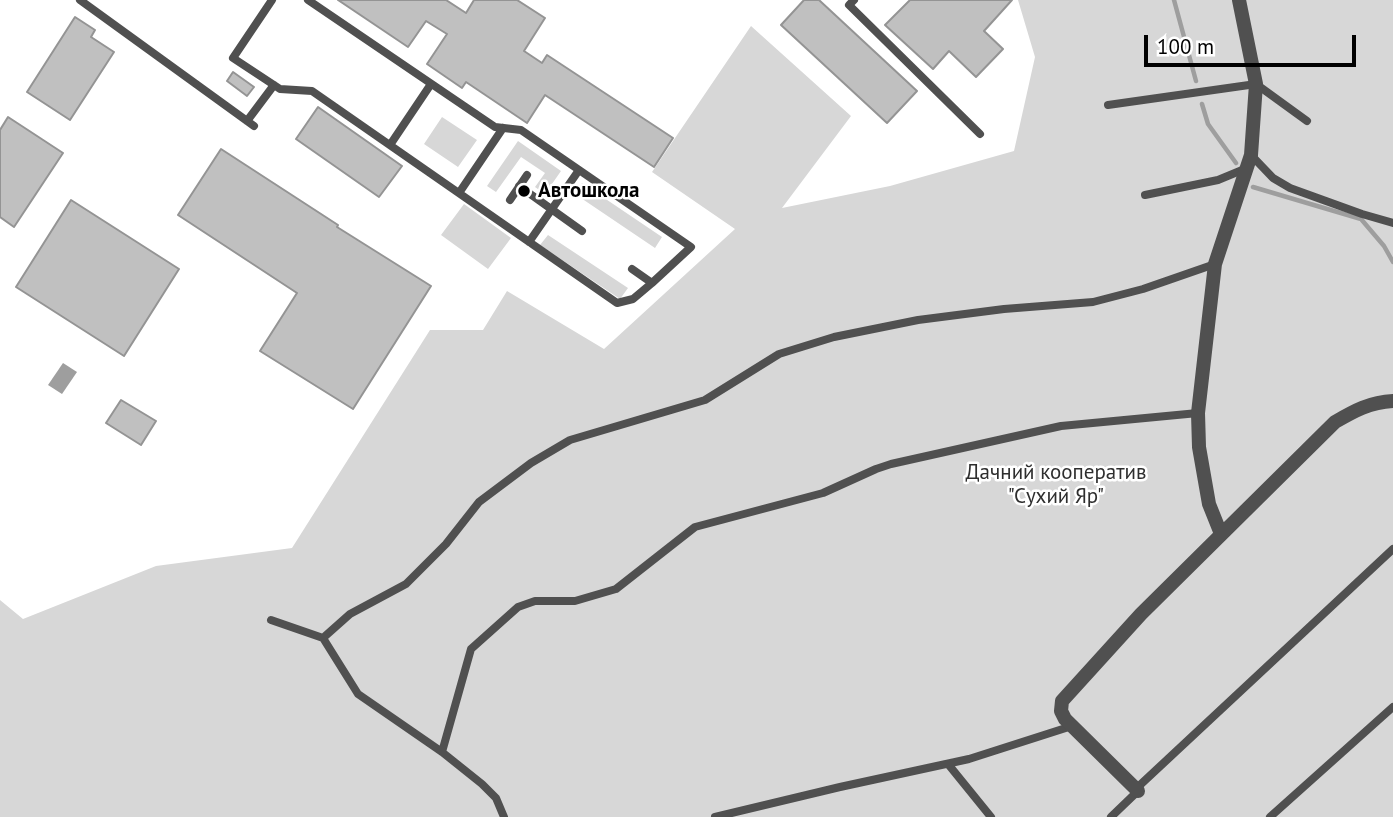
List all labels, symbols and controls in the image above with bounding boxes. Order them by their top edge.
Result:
scale bar [1148,21,1360,65]
text: 100 m [1157,33,1214,60]
place label: Автошкола [538,178,640,204]
marker: Автошкола [516,183,532,199]
park label: Дачний кооператив "Сухий Яр" [966,460,1146,510]

